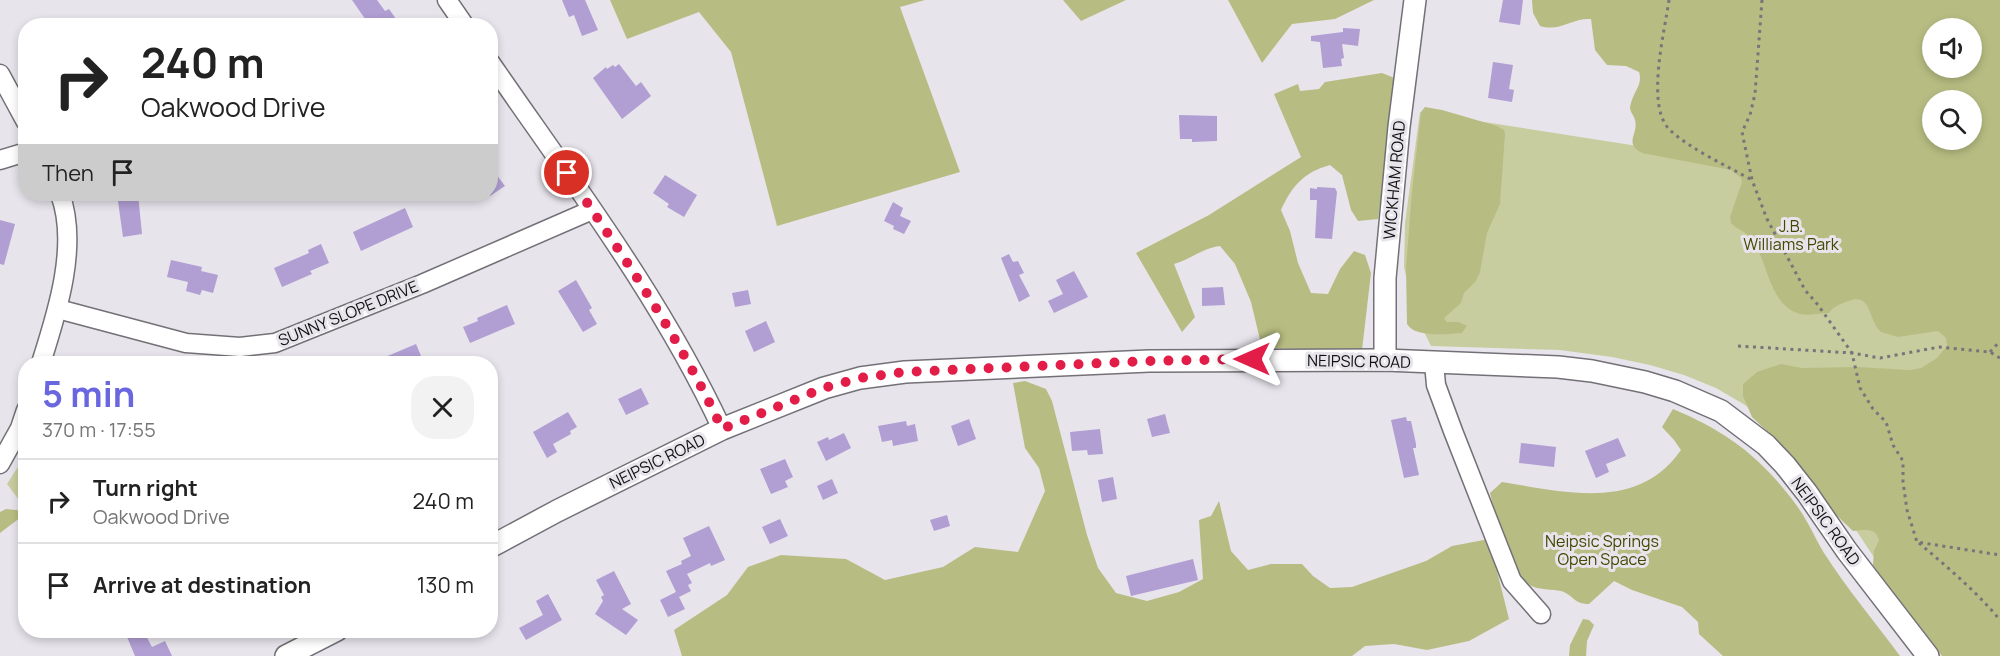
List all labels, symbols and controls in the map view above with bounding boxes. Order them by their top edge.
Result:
map controls [1922,18,1982,150]
button: sound [1922,18,1982,78]
text: 240 m [141,33,265,91]
icon: right [42,42,120,120]
text: Oakwood Drive [141,88,326,125]
button: search [1922,90,1982,150]
street label: WICKHAM ROAD [1378,119,1410,241]
pin [541,147,592,198]
icon: arrive [106,156,139,189]
icon: arrive [550,156,583,189]
text: Then [42,158,94,188]
park label: J.B. Williams Park [1743,215,1840,255]
street label: SUNNY SLOPE DRIVE [275,275,421,351]
position arrow [1220,327,1284,391]
street label: NEIPSIC ROAD [1307,349,1411,373]
text: 5 min [42,369,135,418]
button: close [411,376,474,439]
text: 370 m · 17:55 [42,416,156,443]
street label: NEIPSIC ROAD [605,428,709,494]
street label: NEIPSIC ROAD [1787,472,1866,570]
text: Turn right [93,473,198,503]
icon: right [42,485,75,518]
text: 240 m [412,486,474,516]
text: Oakwood Drive [93,503,230,530]
park label: Neipsic Springs Open Space [1545,530,1659,570]
icon: arrive [42,569,75,602]
text: Arrive at destination [93,570,311,600]
text: 130 m [417,570,474,600]

